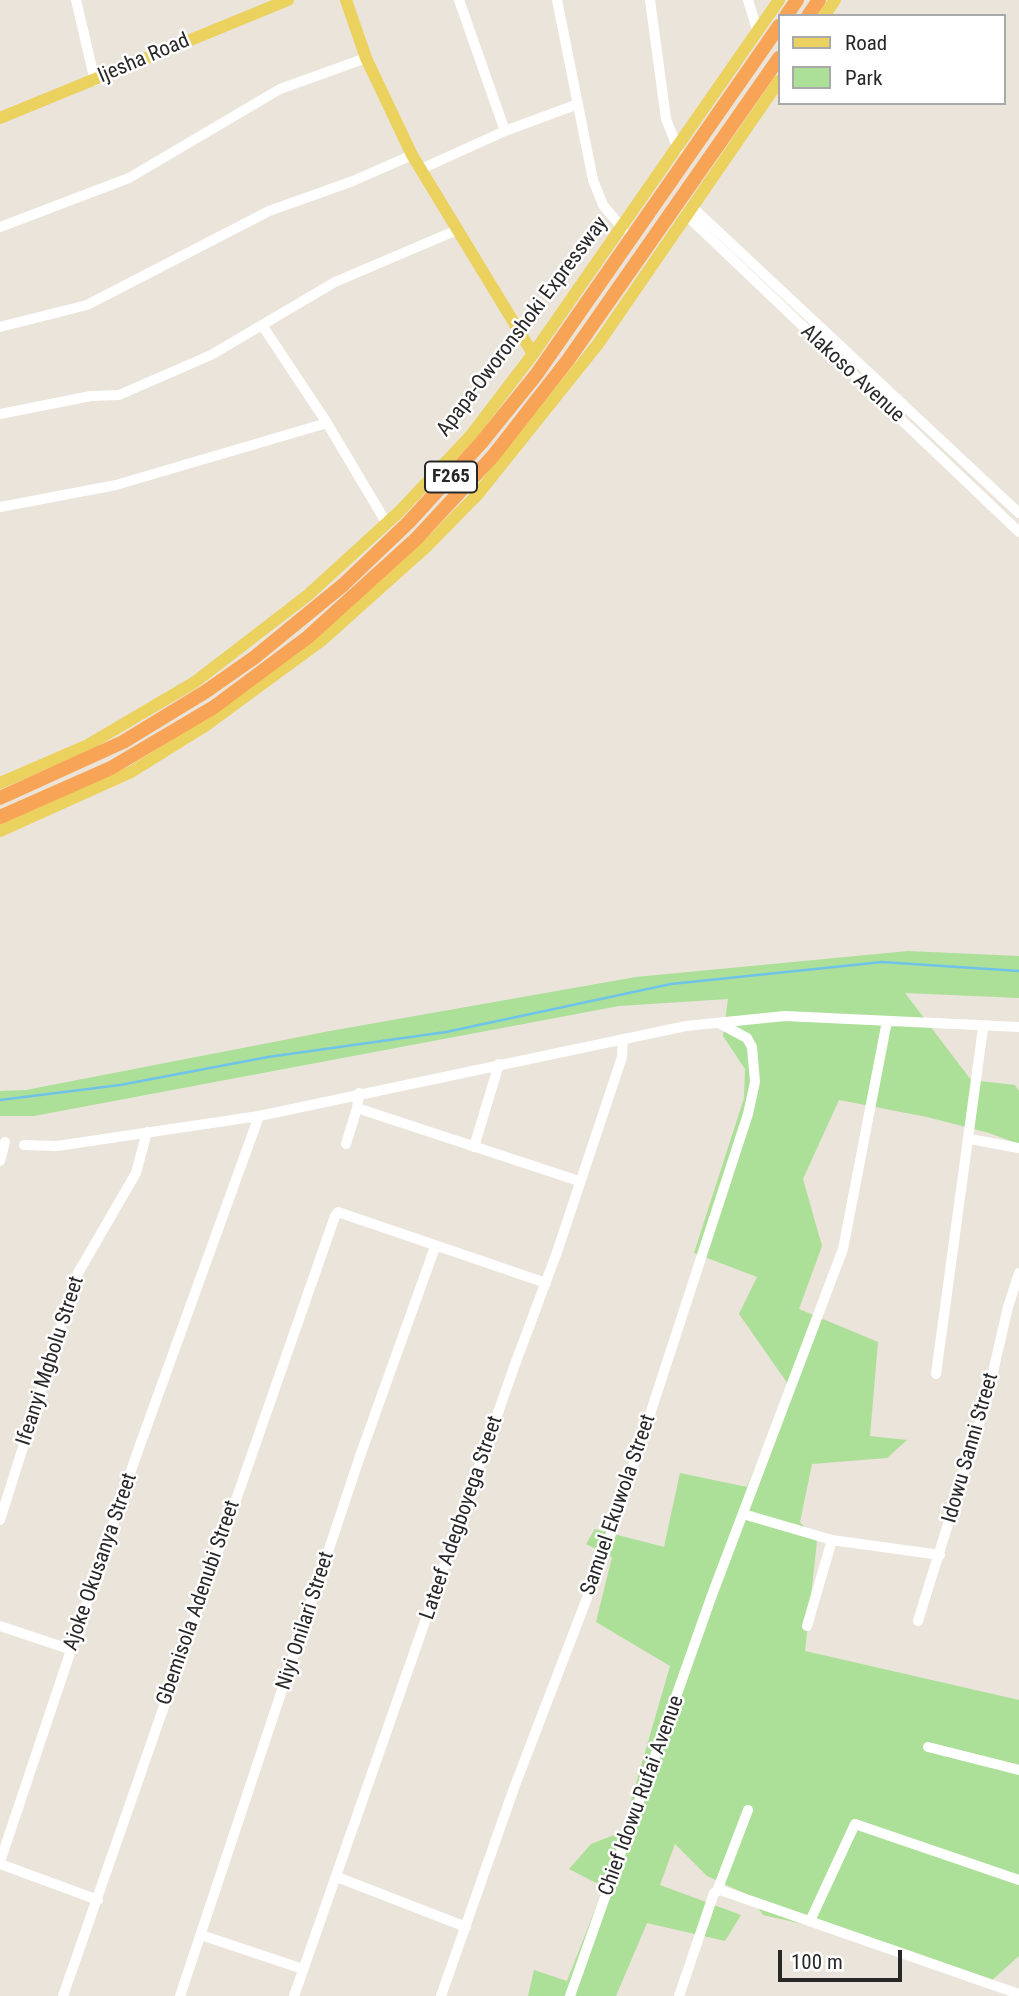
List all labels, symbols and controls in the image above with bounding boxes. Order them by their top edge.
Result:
legend [778,14,1005,105]
street label: Ijesha Road [95,29,193,89]
text: Road [845,31,887,55]
text: Park [845,66,882,90]
street label: Apapa-Oworonshoki Expressway [432,212,614,442]
street label: Alakoso Avenue [795,320,909,428]
road number: F265 [425,462,477,492]
street label: Ifeanyi Mgbolu Street [12,1273,90,1449]
street label: Idowu Sanni Street [938,1370,1004,1526]
street label: Samuel Ekuwola Street [576,1411,662,1599]
street label: Lateef Adegboyega Street [415,1413,509,1623]
street label: Ajoke Okusanya Street [59,1470,143,1654]
street label: Gbemisola Adenubi Street [152,1497,246,1709]
street label: Niyi Onilari Street [272,1549,340,1693]
street label: Chief Idowu Rufai Avenue [594,1693,690,1899]
scale bar [781,1937,905,1981]
text: 100 m [791,1950,843,1974]

